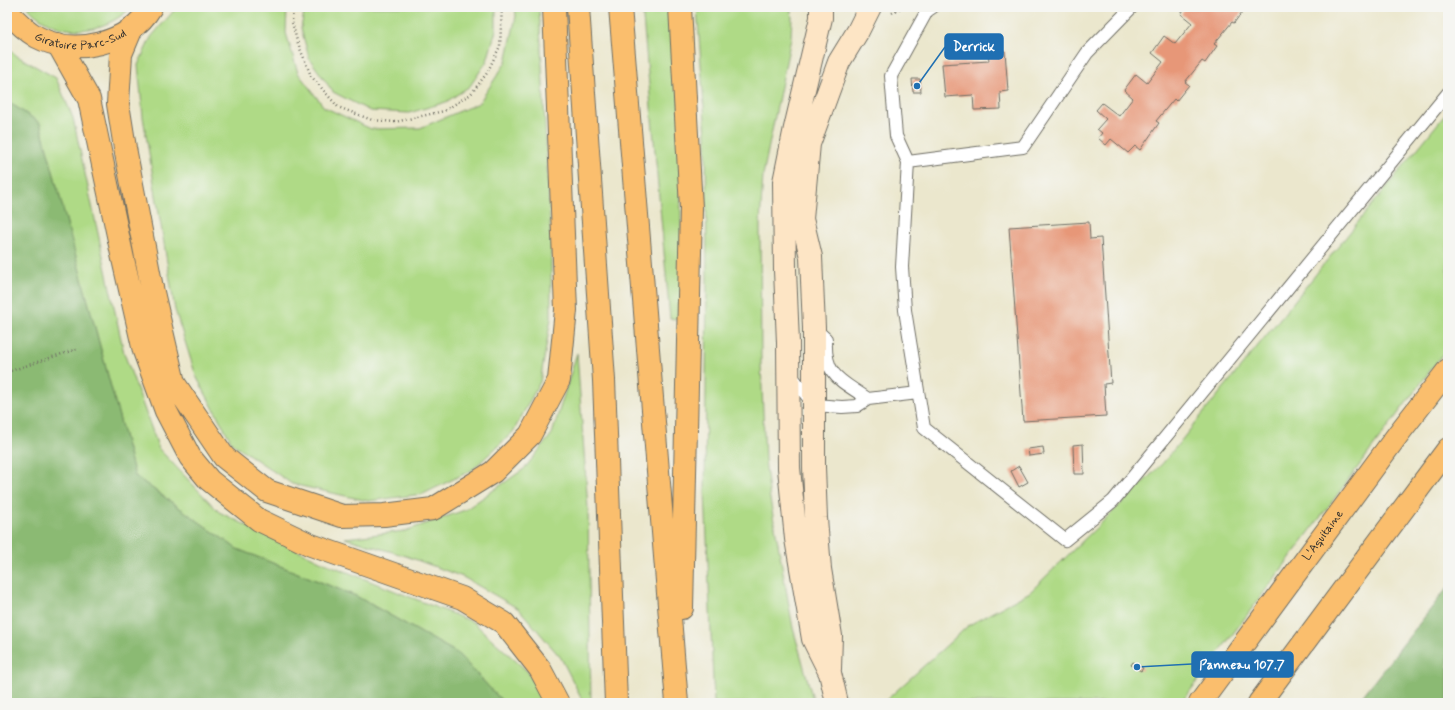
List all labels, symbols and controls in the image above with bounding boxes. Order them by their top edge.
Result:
street label: Giratoire Parc-Sud [31,26,130,54]
callout: Derrick [945,34,1003,59]
text: Derrick [953,39,996,56]
street label: L'Aquitaine [1299,507,1348,564]
callout: Panneau 107.7 [1192,652,1293,677]
text: Panneau 107.7 [1199,657,1285,674]

